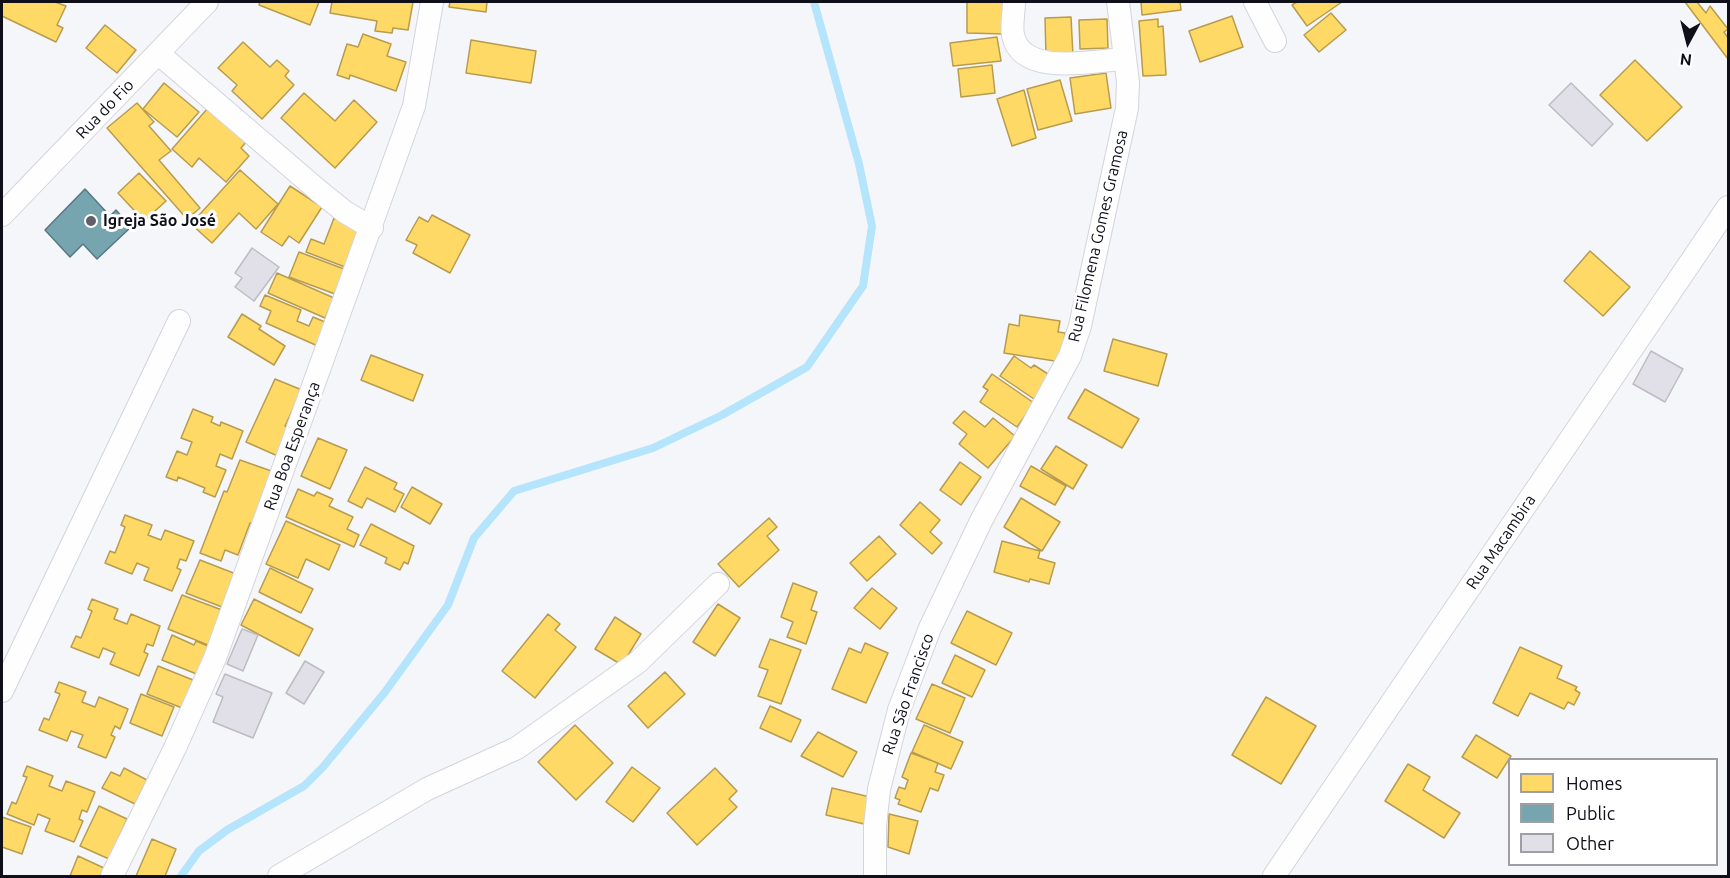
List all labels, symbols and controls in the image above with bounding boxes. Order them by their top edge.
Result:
north arrow [1658,12,1718,72]
text: N [1679,50,1693,70]
street label: Rua do Fio [72,75,138,143]
street label: Rua Filomena Gomes Gramosa [1064,128,1132,344]
place label: Igreja São José [103,211,216,231]
marker: Igreja São José [84,214,98,228]
street label: Rua Boa Esperança [260,379,324,513]
street label: Rua Macambira [1462,491,1540,593]
street label: Rua São Francisco [878,631,938,757]
legend [1508,758,1718,866]
text: Homes [1566,773,1622,793]
text: Public [1566,803,1615,823]
text: Other [1566,833,1614,853]

